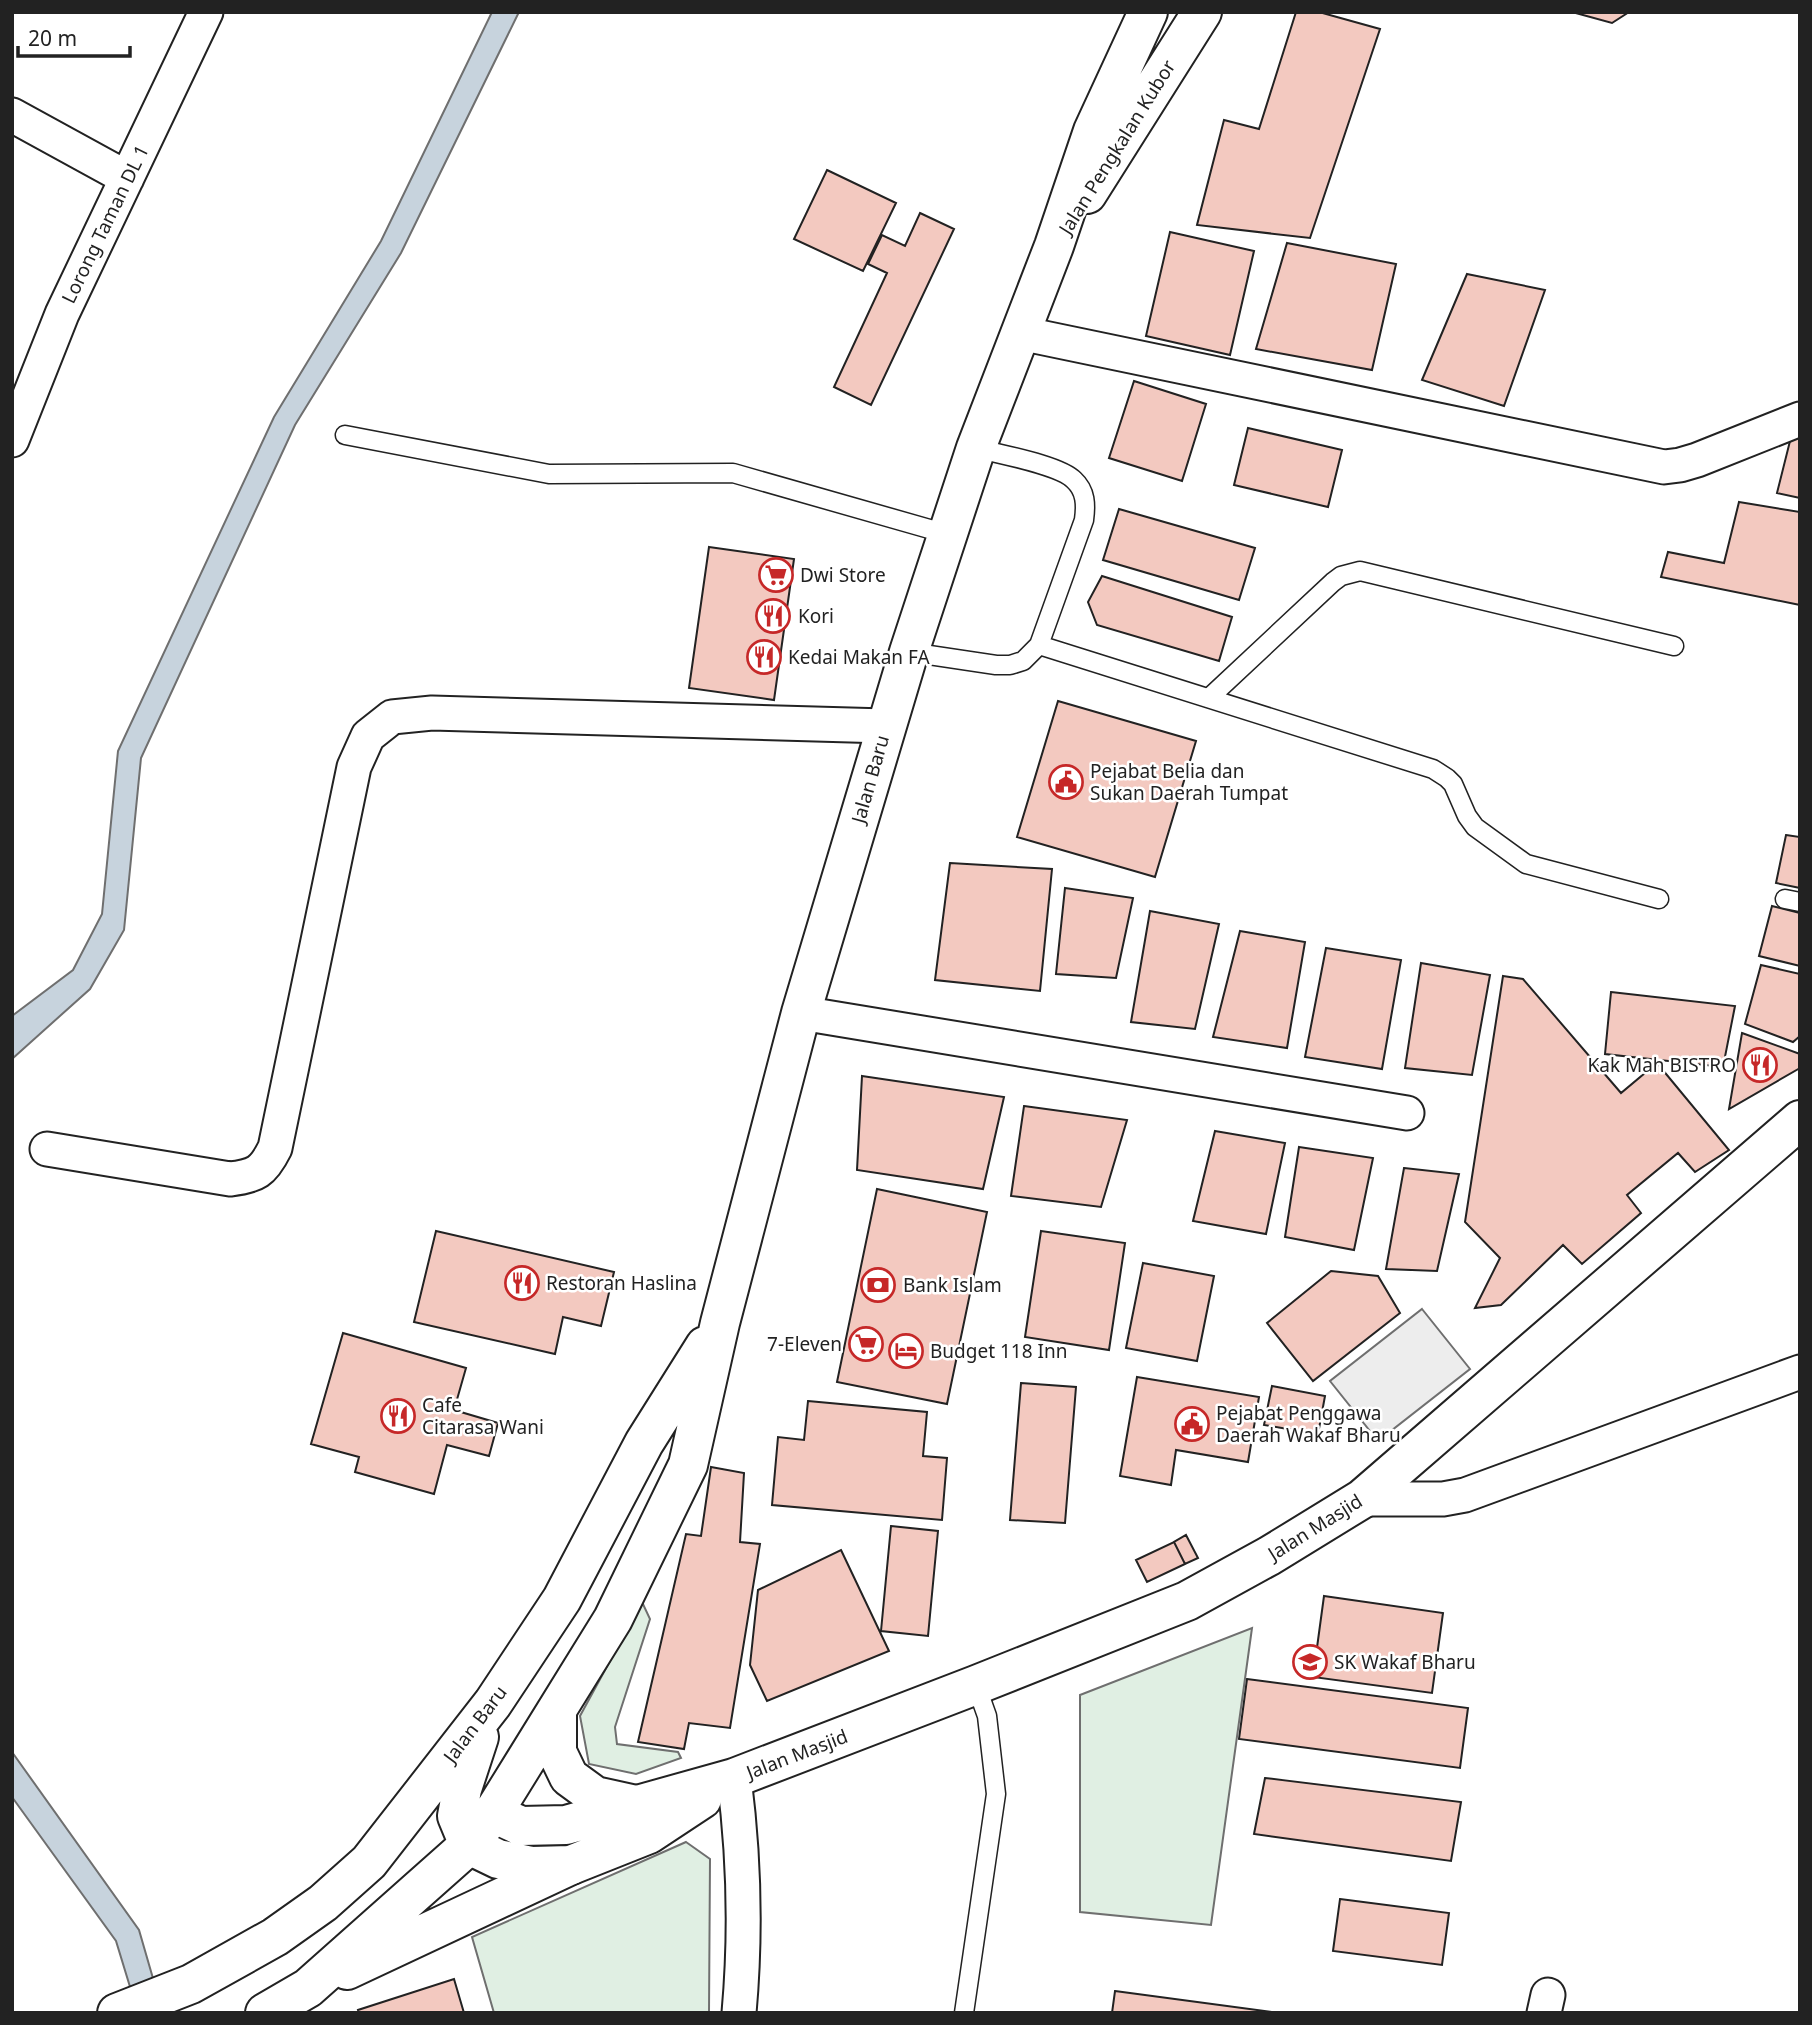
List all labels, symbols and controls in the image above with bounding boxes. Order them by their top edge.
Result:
scale bar [18,14,130,58]
text: 20 m [28,24,77,52]
street label: Jalan Pengkalan Kubor [1052,55,1181,241]
street label: Lorong Taman DL 1 [55,140,155,308]
supermarket icon: Dwi Store [757,556,795,594]
place label: Dwi Store [800,562,886,588]
restaurant icon: Kori [754,597,792,635]
place label: Kori [798,603,834,629]
restaurant icon: Kedai Makan FA [745,638,783,676]
place label: Kedai Makan FA [788,644,931,670]
street label: Jalan Baru [844,732,895,828]
place label: Pejabat Belia dan Sukan Daerah Tumpat [1090,758,1288,806]
public building icon: Pejabat Belia dan Sukan Daerah Tumpat [1047,763,1085,801]
restaurant icon: Kak Mah BISTRO [1741,1046,1779,1084]
place label: Kak Mah BISTRO [1587,1052,1736,1078]
restaurant icon: Restoran Haslina [503,1264,541,1302]
bank icon: Bank Islam [859,1266,897,1304]
place label: Restoran Haslina [546,1270,697,1296]
place label: Bank Islam [903,1272,1002,1298]
supermarket icon: 7-Eleven [847,1325,885,1363]
place label: 7-Eleven [767,1331,842,1357]
hotel icon: Budget 118 Inn [887,1332,925,1370]
place label: Budget 118 Inn [930,1338,1067,1364]
place label: Cafe Citarasa Wani [422,1392,544,1440]
restaurant icon: Cafe Citarasa Wani [379,1397,417,1435]
place label: Pejabat Penggawa Daerah Wakaf Bharu [1216,1400,1401,1448]
public building icon: Pejabat Penggawa Daerah Wakaf Bharu [1173,1405,1211,1443]
street label: Jalan Masjid [1261,1488,1367,1567]
school or university icon: SK Wakaf Bharu [1291,1643,1329,1681]
place label: SK Wakaf Bharu [1334,1649,1476,1675]
street label: Jalan Baru [436,1680,513,1770]
street label: Jalan Masjid [741,1723,851,1786]

